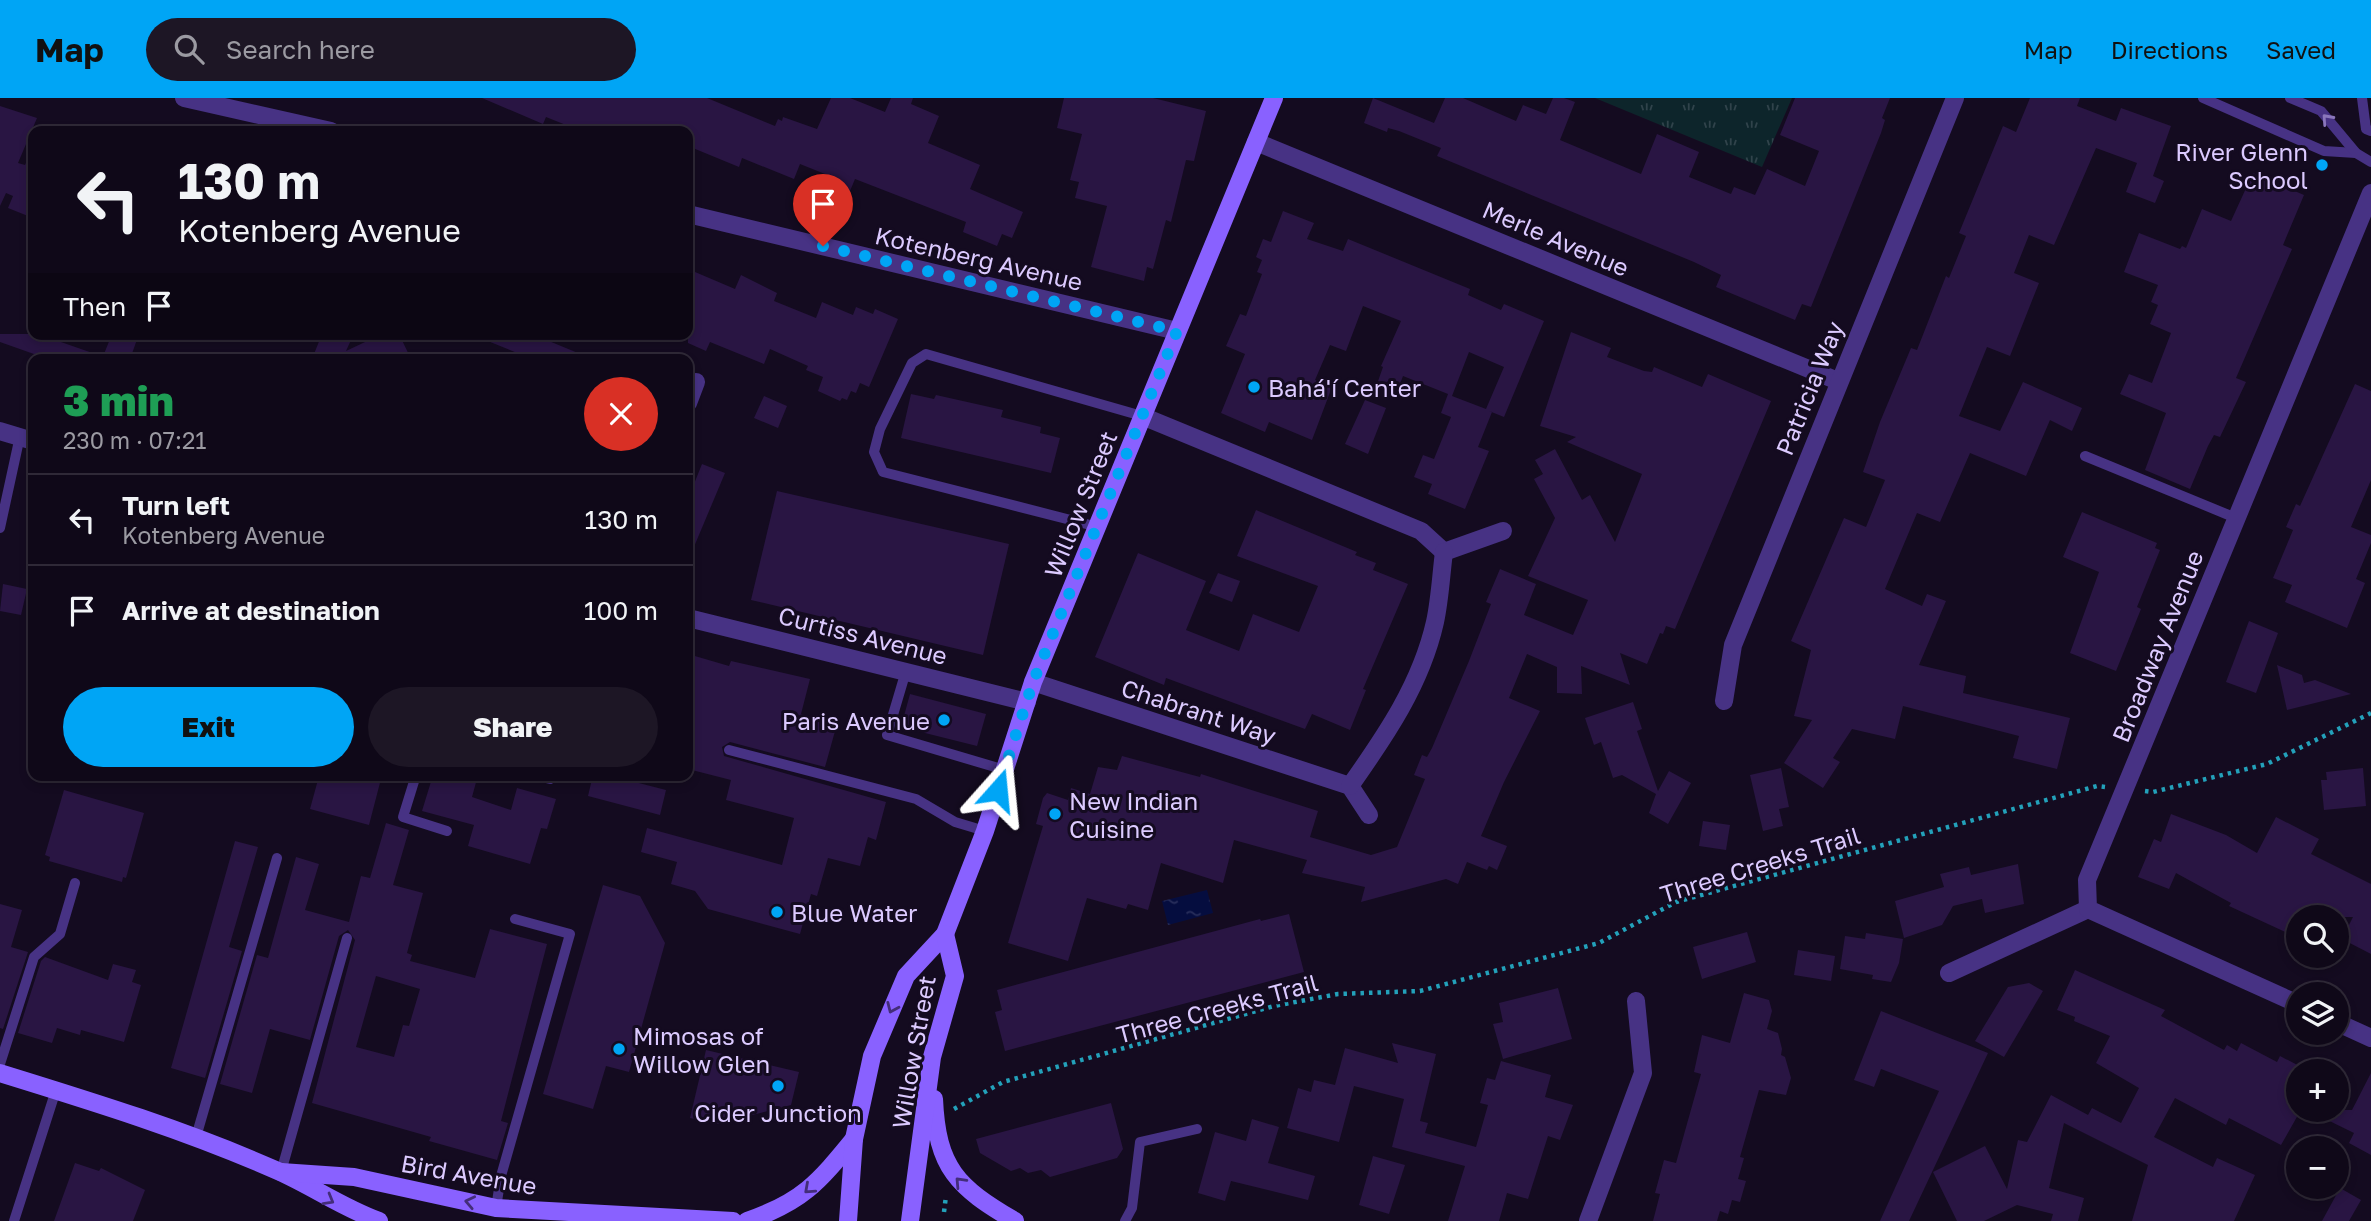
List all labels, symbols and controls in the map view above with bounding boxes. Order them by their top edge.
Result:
search box [146,18,636,81]
text: Map [35,30,104,69]
icon: search [170,30,208,68]
text: Search here [226,34,375,65]
text: Map [2024,35,2073,64]
text: Directions [2111,35,2228,64]
text: Saved [2266,35,2336,64]
one-way arrow [2323,114,2336,127]
place label: River Glenn School [2175,137,2308,194]
text: 130 m [178,151,320,210]
icon: left [63,154,154,245]
marker: River Glenn School [2314,157,2330,173]
pin [793,174,853,246]
icon: arrive [804,185,842,223]
street label: Merle Avenue [1479,194,1633,282]
text: Kotenberg Avenue [178,211,461,249]
street label: Kotenberg Avenue [872,220,1086,296]
icon: arrive [140,287,178,325]
text: Then [63,291,126,322]
street label: Patricia Way [1769,317,1849,459]
place label: Bahá'í Center [1268,373,1421,402]
text: 3 min [63,375,174,425]
button: close [584,377,658,451]
marker: Bahá'í Center [1246,379,1262,395]
text: 230 m · 07:21 [63,426,206,454]
street label: Willow Street [1037,427,1123,581]
text: Turn left [122,490,230,521]
icon: left [63,501,101,539]
text: 130 m [585,504,658,535]
text: Kotenberg Avenue [122,521,325,549]
street label: Broadway Avenue [2105,546,2209,746]
icon: arrive [63,592,101,630]
text: Arrive at destination [122,595,380,626]
text: 100 m [584,595,658,626]
street label: Curtiss Avenue [776,600,950,670]
street label: Chabrant Way [1118,672,1280,750]
button: Exit [63,687,354,767]
button: Share [368,687,658,767]
place label: Paris Avenue [782,706,930,735]
marker: Paris Avenue [936,712,952,728]
position arrow [961,753,1035,827]
place label: New Indian Cuisine [1069,786,1198,843]
marker: New Indian Cuisine [1047,806,1063,822]
street label: Three Creeks Trail [1656,820,1864,908]
place label: Blue Water [791,898,917,927]
marker: Blue Water [769,904,785,920]
map controls [2286,905,2349,1199]
button: search [2286,905,2349,968]
street label: Three Creeks Trail [1113,967,1321,1049]
street label: Willow Street [885,973,941,1131]
button: layers [2286,982,2349,1045]
one-way arrow [886,1001,900,1013]
place label: Mimosas of Willow Glen [633,1021,770,1078]
marker: Mimosas of Willow Glen [611,1041,627,1057]
button: + [2286,1059,2349,1122]
marker: Cider Junction [770,1078,786,1094]
place label: Cider Junction [694,1098,862,1127]
button: − [2286,1136,2349,1199]
street label: Bird Avenue [399,1148,539,1200]
one-way arrow [955,1177,968,1190]
one-way arrow [804,1181,817,1194]
one-way arrow [321,1191,334,1204]
one-way arrow [464,1196,476,1211]

